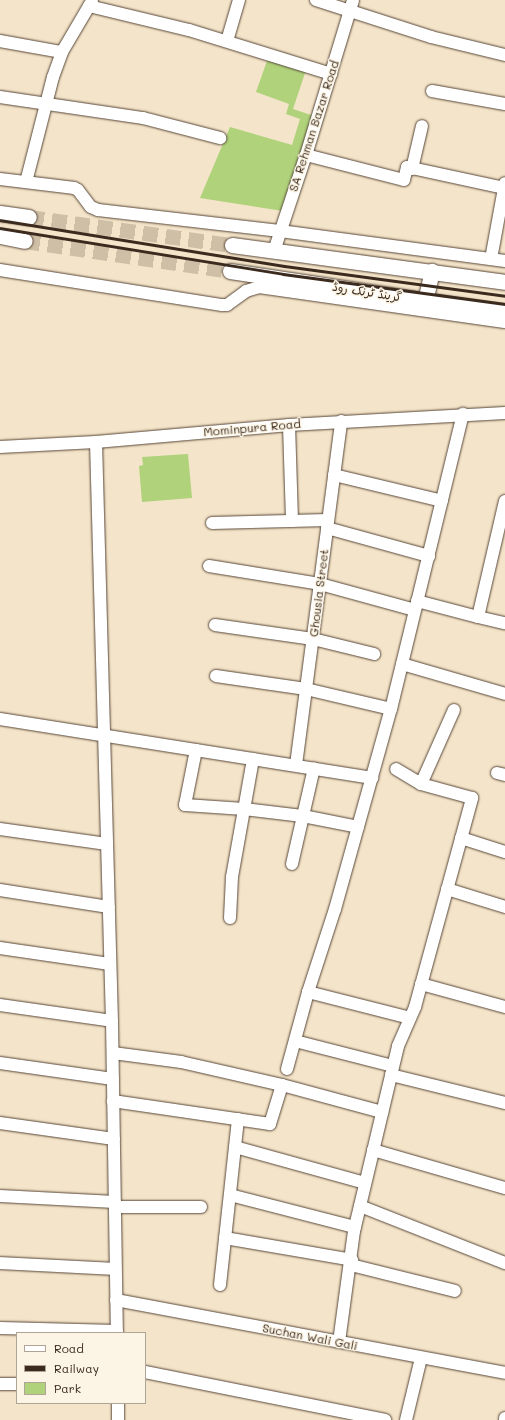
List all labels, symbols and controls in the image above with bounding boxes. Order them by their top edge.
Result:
street label: SA Rehman Bazar Road [286,59,342,193]
street label: گرینڈ ٹرنک روڈ [331,279,403,305]
street label: Mominpura Road [203,417,301,439]
street label: Ghousia Street [306,548,332,638]
street label: Suchan Wali Gali [261,1321,359,1353]
legend [16,1332,146,1404]
text: Road [54,1340,84,1356]
text: Railway [54,1360,99,1376]
text: Park [54,1380,81,1396]

